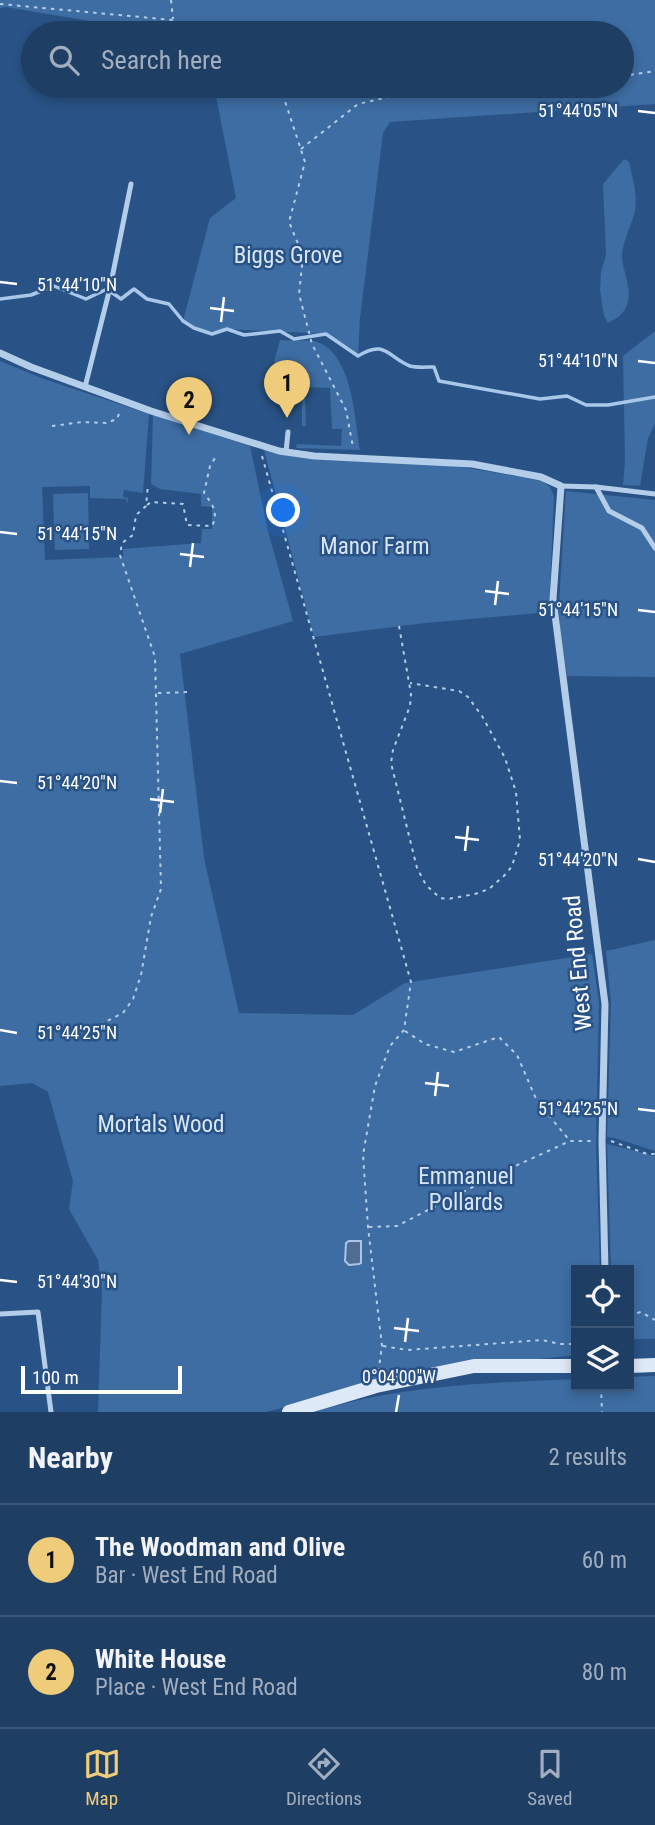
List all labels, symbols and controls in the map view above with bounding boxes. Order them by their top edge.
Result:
search box [21,21,634,98]
icon: search [45,41,83,79]
text: Search here [101,45,222,75]
text: 51°44'05"N [538,100,618,121]
park label: Biggs Grove [234,242,342,269]
text: 51°44'10"N [37,274,117,295]
text: 51°44'10"N [538,350,618,371]
pin: 1 [264,360,310,418]
pin: 2 [166,377,212,435]
your location [266,493,300,527]
text: 51°44'15"N [37,523,117,544]
park label: Manor Farm [320,533,430,560]
text: 51°44'15"N [538,599,618,620]
text: 51°44'20"N [37,772,117,793]
text: 51°44'20"N [538,849,618,870]
street label: West End Road [559,894,597,1032]
text: 51°44'25"N [37,1022,117,1043]
text: 51°44'25"N [538,1098,618,1119]
park label: Mortals Wood [97,1111,225,1138]
park label: Emmanuel Pollards [418,1163,514,1216]
map controls [571,1265,634,1391]
button: locate [571,1265,634,1328]
text: 51°44'30"N [37,1271,117,1292]
button: layers [571,1328,634,1391]
scale bar [21,1363,182,1395]
text: 100 m [32,1366,79,1389]
text: 0°04'00"W [362,1366,436,1387]
text: Nearby [28,1440,113,1475]
text: 2 results [549,1444,627,1471]
text: The Woodman and Olive [95,1532,345,1562]
text: 1 [45,1547,57,1574]
text: 60 m [582,1547,627,1574]
text: Bar · West End Road [95,1562,278,1589]
text: White House [95,1644,226,1674]
text: 2 [45,1659,57,1686]
text: 80 m [582,1659,627,1686]
text: Place · West End Road [95,1674,298,1701]
tab: Map [83,1745,121,1810]
tab: Directions [286,1745,362,1810]
tab: Saved [527,1745,572,1810]

